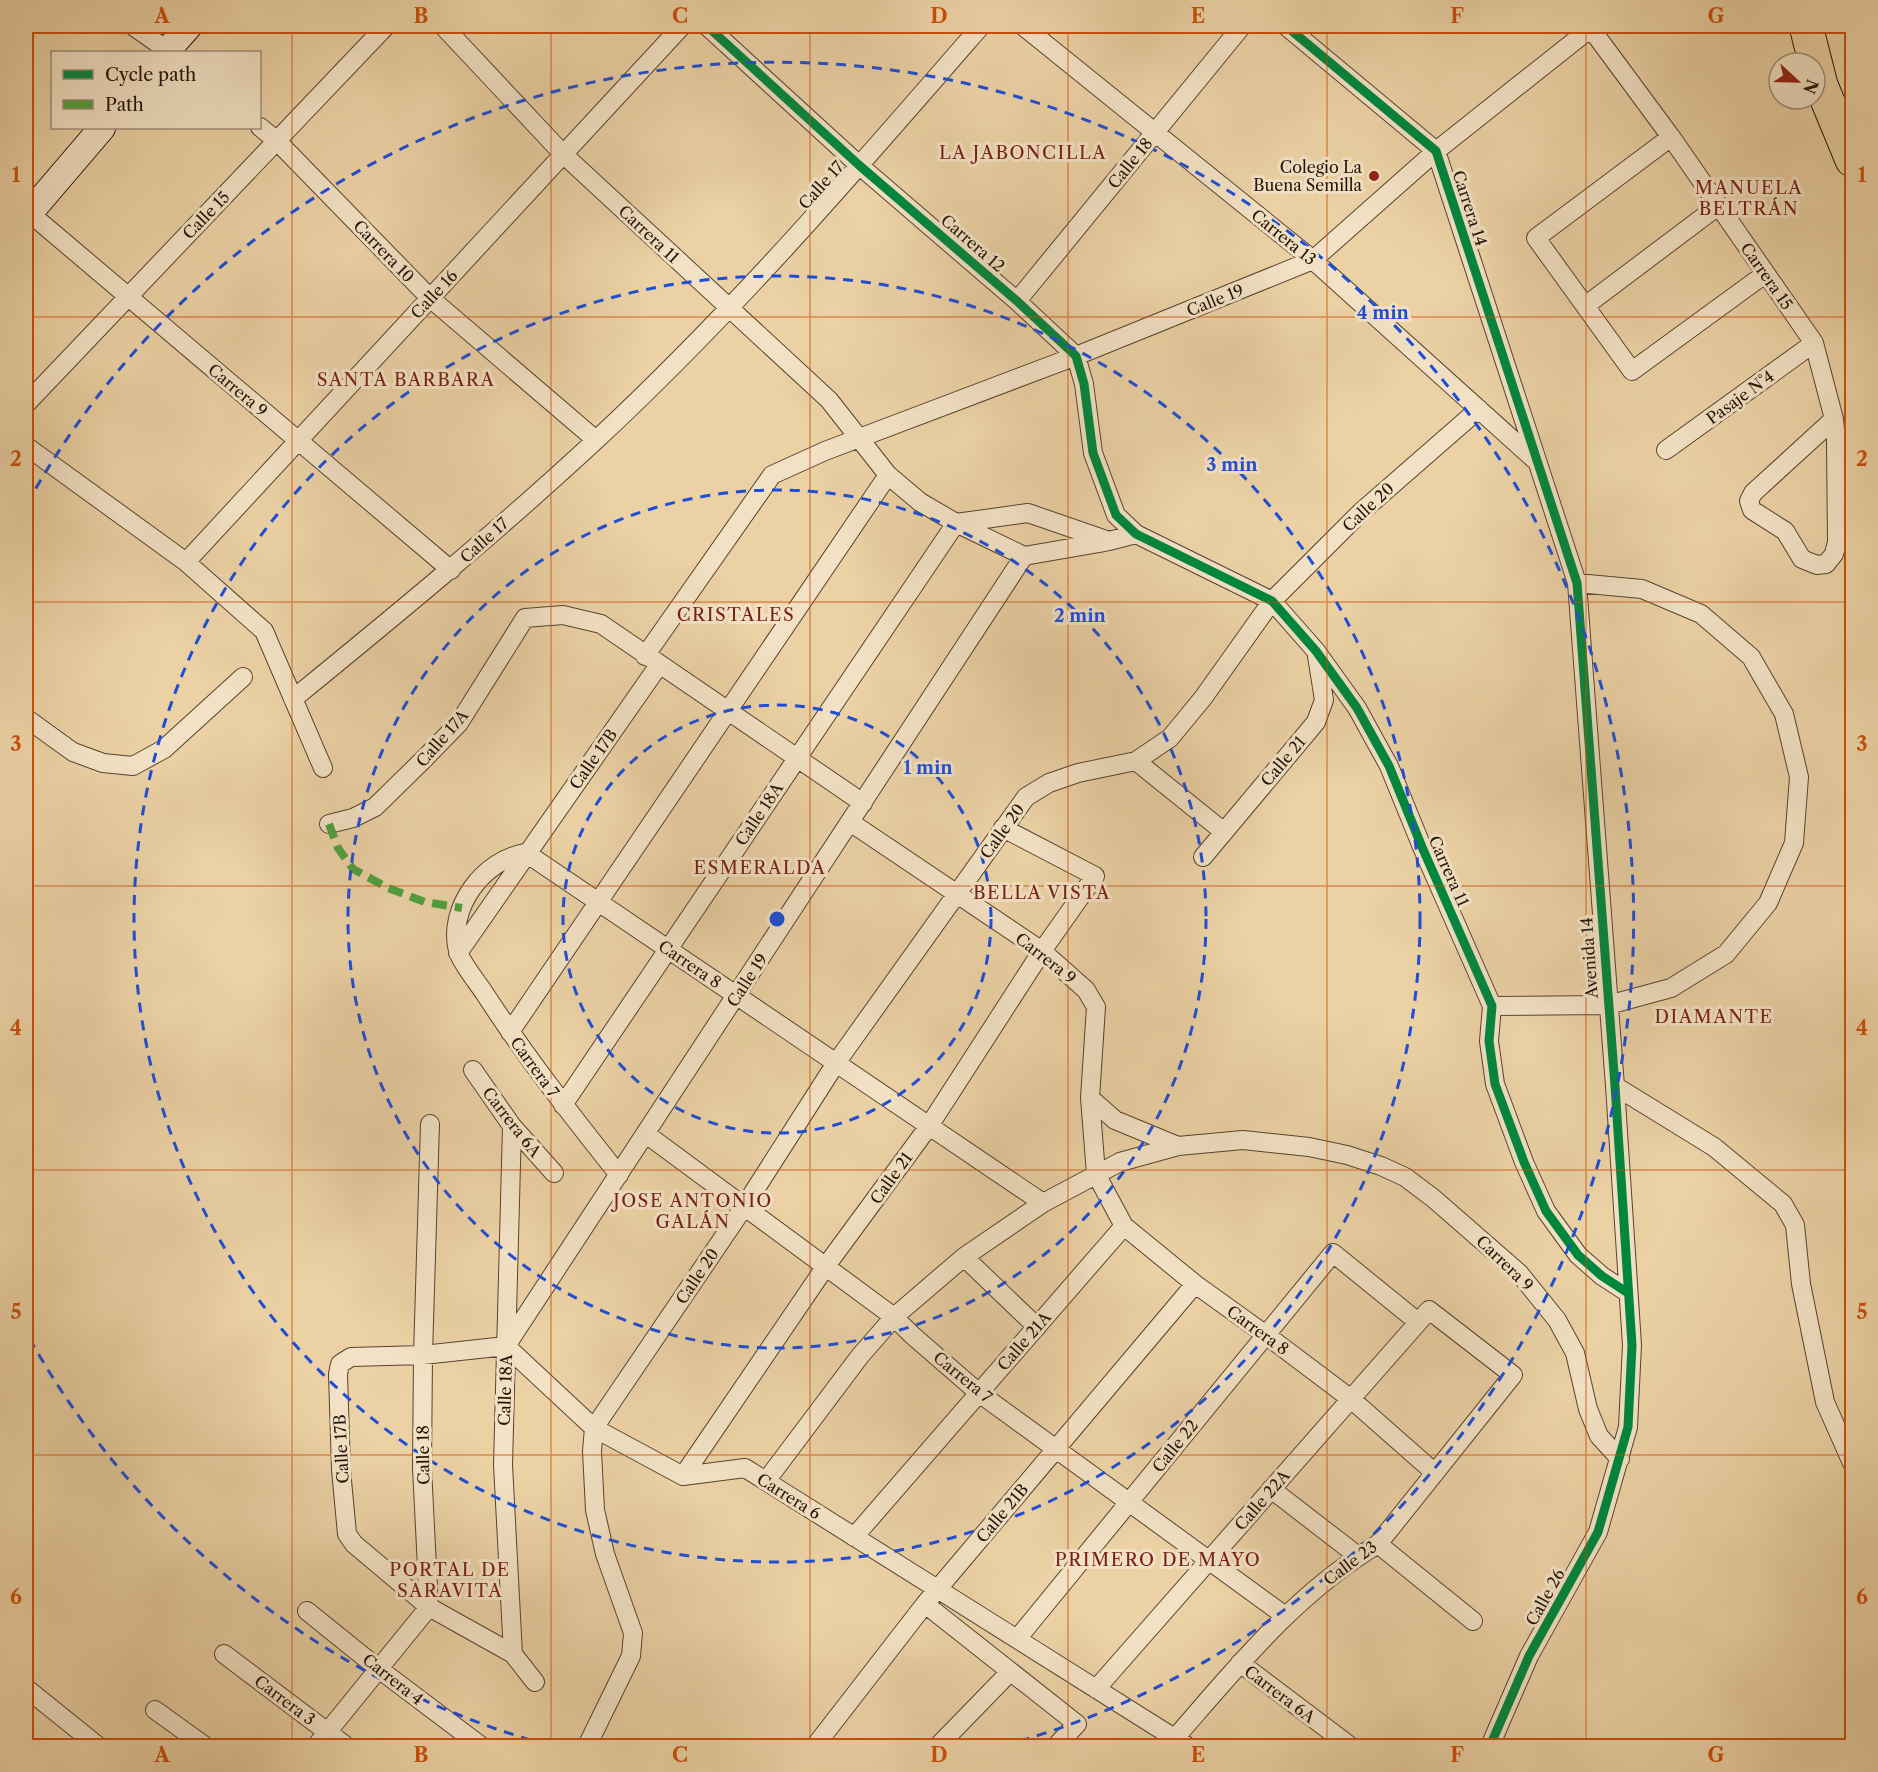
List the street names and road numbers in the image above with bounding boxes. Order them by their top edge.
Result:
street label: Calle 18 [1103,134,1157,192]
street label: Calle 17 [794,157,848,213]
street label: Carrera 14 [1448,168,1492,248]
street label: Calle 15 [178,187,234,243]
street label: Carrera 11 [615,201,684,267]
street label: Carrera 13 [1248,205,1320,269]
street label: Carrera 12 [937,210,1009,276]
street label: Carrera 10 [349,216,419,286]
street label: Carrera 15 [1737,238,1797,314]
street label: Calle 16 [406,265,462,323]
street label: Calle 19 [1184,280,1246,320]
street label: Carrera 9 [204,359,272,421]
street label: Pasaje N°4 [1702,366,1778,428]
street label: Calle 20 [1338,478,1398,536]
street label: Calle 17 [456,513,512,567]
street label: Calle 17A [412,704,473,771]
street label: Calle 17B [565,725,621,793]
street label: Calle 21 [1256,732,1310,790]
street label: Calle 18A [731,778,788,849]
street label: Calle 20 [975,800,1029,862]
street label: Carrera 11 [1424,832,1474,910]
street label: Avenida 14 [1576,917,1602,1000]
street label: Carrera 9 [1012,928,1080,988]
street label: Carrera 8 [655,936,725,992]
street label: Calle 19 [722,950,772,1010]
street label: Carrera 7 [506,1033,564,1101]
street label: Carrera 6A [478,1083,546,1162]
street label: Calle 21 [865,1148,917,1208]
street label: Carrera 9 [1472,1231,1538,1295]
street label: Calle 20 [671,1244,723,1308]
street label: Carrera 8 [1223,1301,1293,1359]
street label: Calle 21A [993,1306,1056,1375]
street label: Carrera 7 [929,1347,997,1407]
street label: Calle 18A [494,1353,516,1426]
street label: Calle 17B [329,1414,353,1484]
street label: Calle 22 [1148,1416,1202,1476]
street label: Calle 18 [412,1425,434,1485]
street label: Calle 22A [1230,1465,1294,1534]
street label: Carrera 6 [753,1469,825,1523]
street label: Calle 21B [972,1480,1032,1546]
street label: Calle 23 [1319,1537,1381,1589]
street label: Calle 26 [1521,1565,1569,1629]
street label: Carrera 4 [359,1649,427,1709]
street label: Carrera 6A [1241,1661,1320,1728]
street label: Carrera 3 [251,1671,319,1729]

